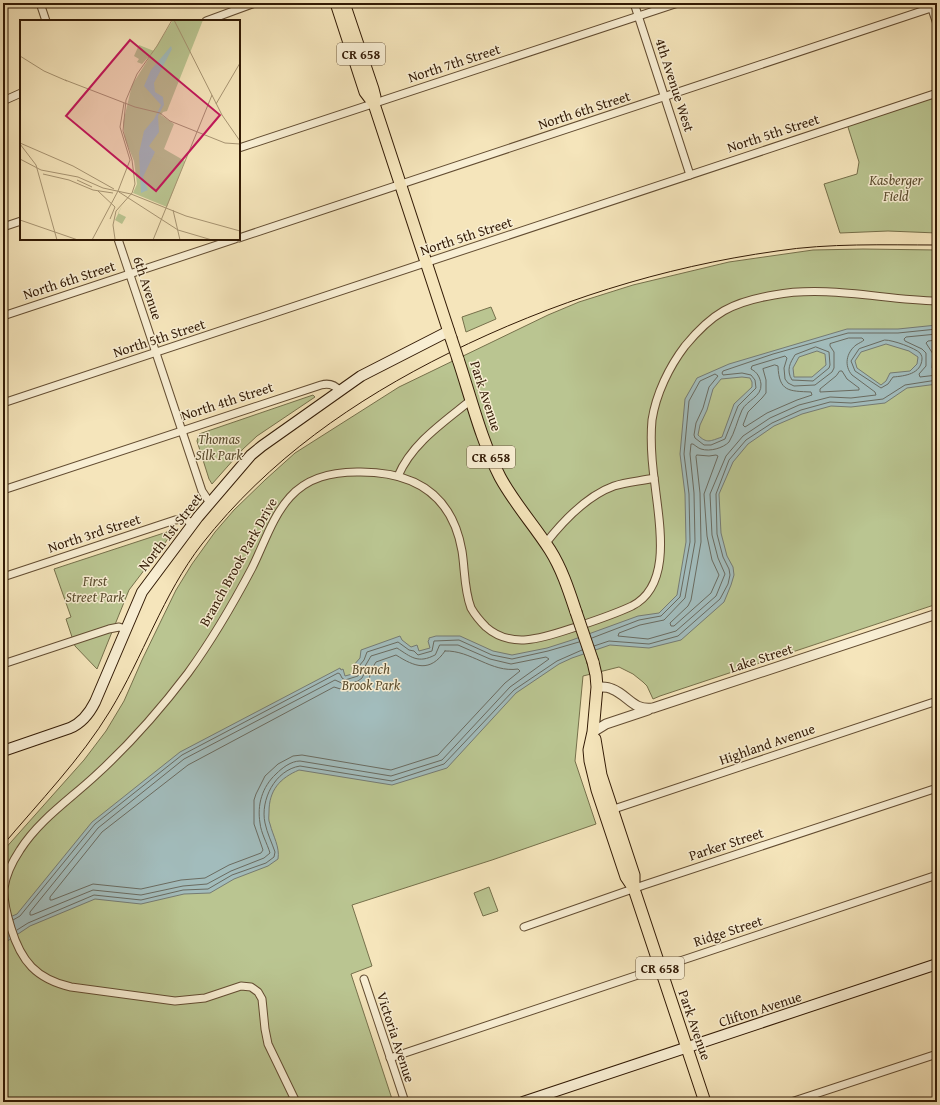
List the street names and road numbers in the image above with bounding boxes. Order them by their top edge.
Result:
street label: 4th Avenue West [650,36,700,134]
street label: North 7th Street [405,39,503,87]
road number: CR 658 [337,43,385,65]
street label: North 6th Street [535,86,633,134]
street label: North 5th Street [724,109,822,157]
street label: North 5th Street [417,212,515,260]
street label: 6th Avenue [128,254,168,323]
street label: North 6th Street [20,256,118,304]
street label: North 5th Street [110,314,208,362]
street label: Park Avenue [465,358,507,434]
street label: North 4th Street [178,377,276,425]
road number: CR 658 [467,446,515,468]
street label: North 1st Street [133,489,207,575]
street label: Branch Brook Park Drive [194,494,282,630]
street label: North 3rd Street [45,509,143,557]
street label: Lake Street [727,638,795,678]
street label: Highland Avenue [716,718,818,770]
street label: Parker Street [686,822,766,865]
street label: Ridge Street [691,910,765,952]
road number: CR 658 [636,957,684,979]
street label: Clifton Avenue [716,986,804,1032]
street label: Park Avenue [674,987,716,1063]
street label: Victoria Avenue [372,989,420,1085]

